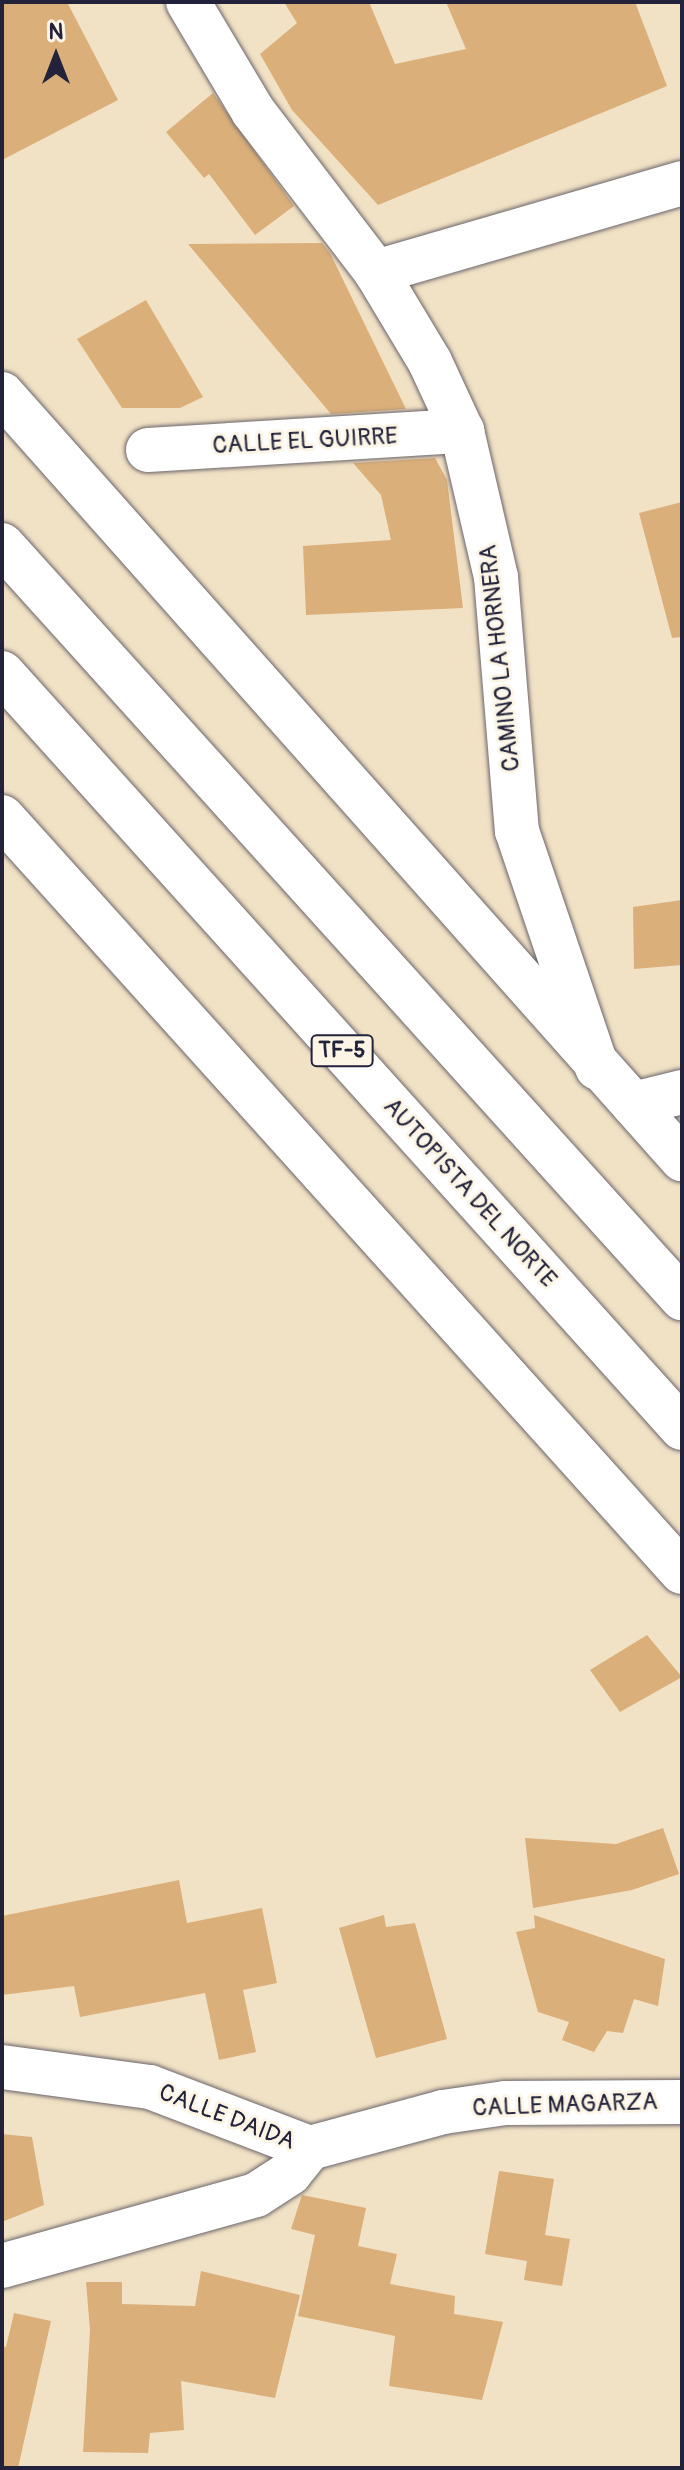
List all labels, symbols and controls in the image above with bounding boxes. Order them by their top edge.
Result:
north arrow [16,16,96,96]
text: N [49,18,63,46]
street label: CALLE EL GUIRRE [212,422,398,460]
street label: CAMINO LA HORNERA [474,543,526,773]
road number: TF-5 [310,1033,374,1069]
street label: AUTOPISTA DEL NORTE [377,1092,563,1294]
street label: CALLE DAIDA [155,2078,299,2156]
street label: CALLE MAGARZA [472,2087,658,2123]

